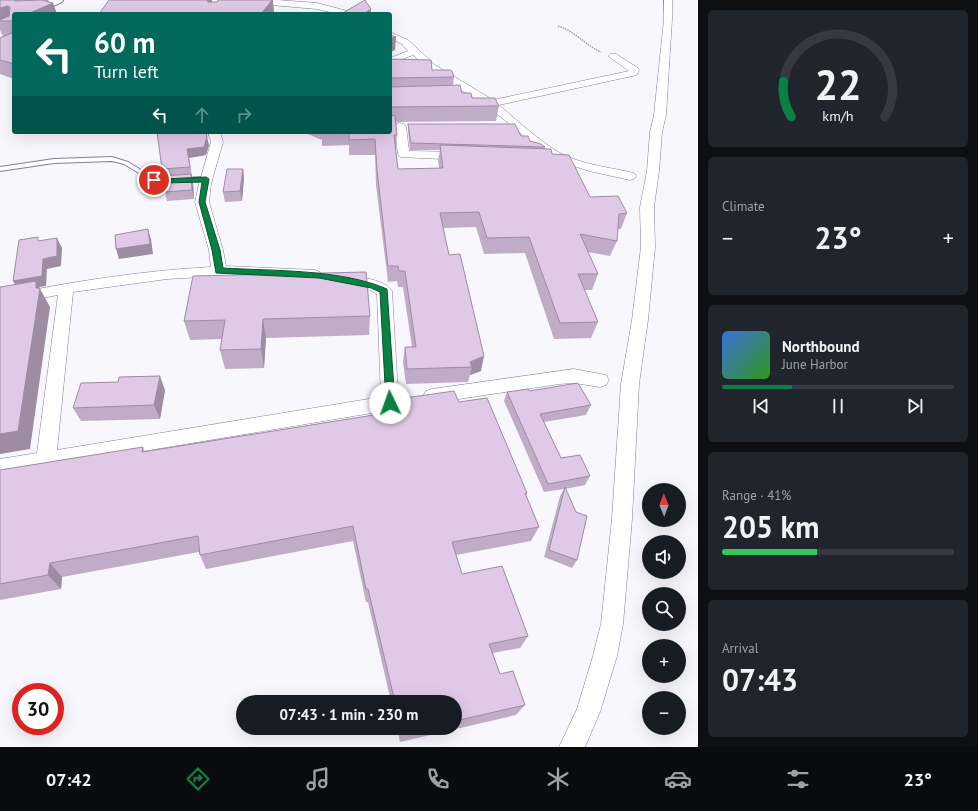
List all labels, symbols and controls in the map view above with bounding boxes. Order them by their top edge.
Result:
text: 60 m [94,24,155,61]
icon: left [28,28,80,80]
text: 22 [814,58,862,111]
text: Turn left [94,60,159,83]
icon: left [149,104,171,126]
icon: ahead [191,104,213,126]
icon: right [233,104,255,126]
text: km/h [822,105,854,124]
pin [137,163,171,197]
icon: arrive [143,169,165,191]
text: Climate [722,198,765,215]
text: 23° [814,218,862,257]
text: − [722,224,733,252]
text: + [943,224,954,252]
text: Northbound [782,337,859,356]
text: June Harbor [782,356,848,373]
position arrow [369,382,411,424]
icon: previous [750,395,772,417]
icon: pause [827,395,849,417]
icon: next [904,395,926,417]
north arrow [642,483,686,527]
map controls [642,483,686,735]
text: Range · 41% [722,487,791,504]
text: 205 km [722,507,820,546]
button: sound [642,535,686,579]
button: search [642,587,686,631]
button: + [642,639,686,683]
text: Arrival [722,640,758,657]
text: 07:43 [722,660,798,699]
speed limit sign: 30 [12,683,64,735]
button: − [642,691,686,735]
text: 07:43 · 1 min · 230 m [280,705,418,724]
icon: directions [184,765,212,793]
icon: music [304,765,332,793]
icon: phone [424,765,452,793]
icon: climate [544,765,572,793]
icon: car [664,765,692,793]
icon: filters [784,765,812,793]
text: 07:42 [46,768,92,791]
text: 23° [904,768,932,791]

